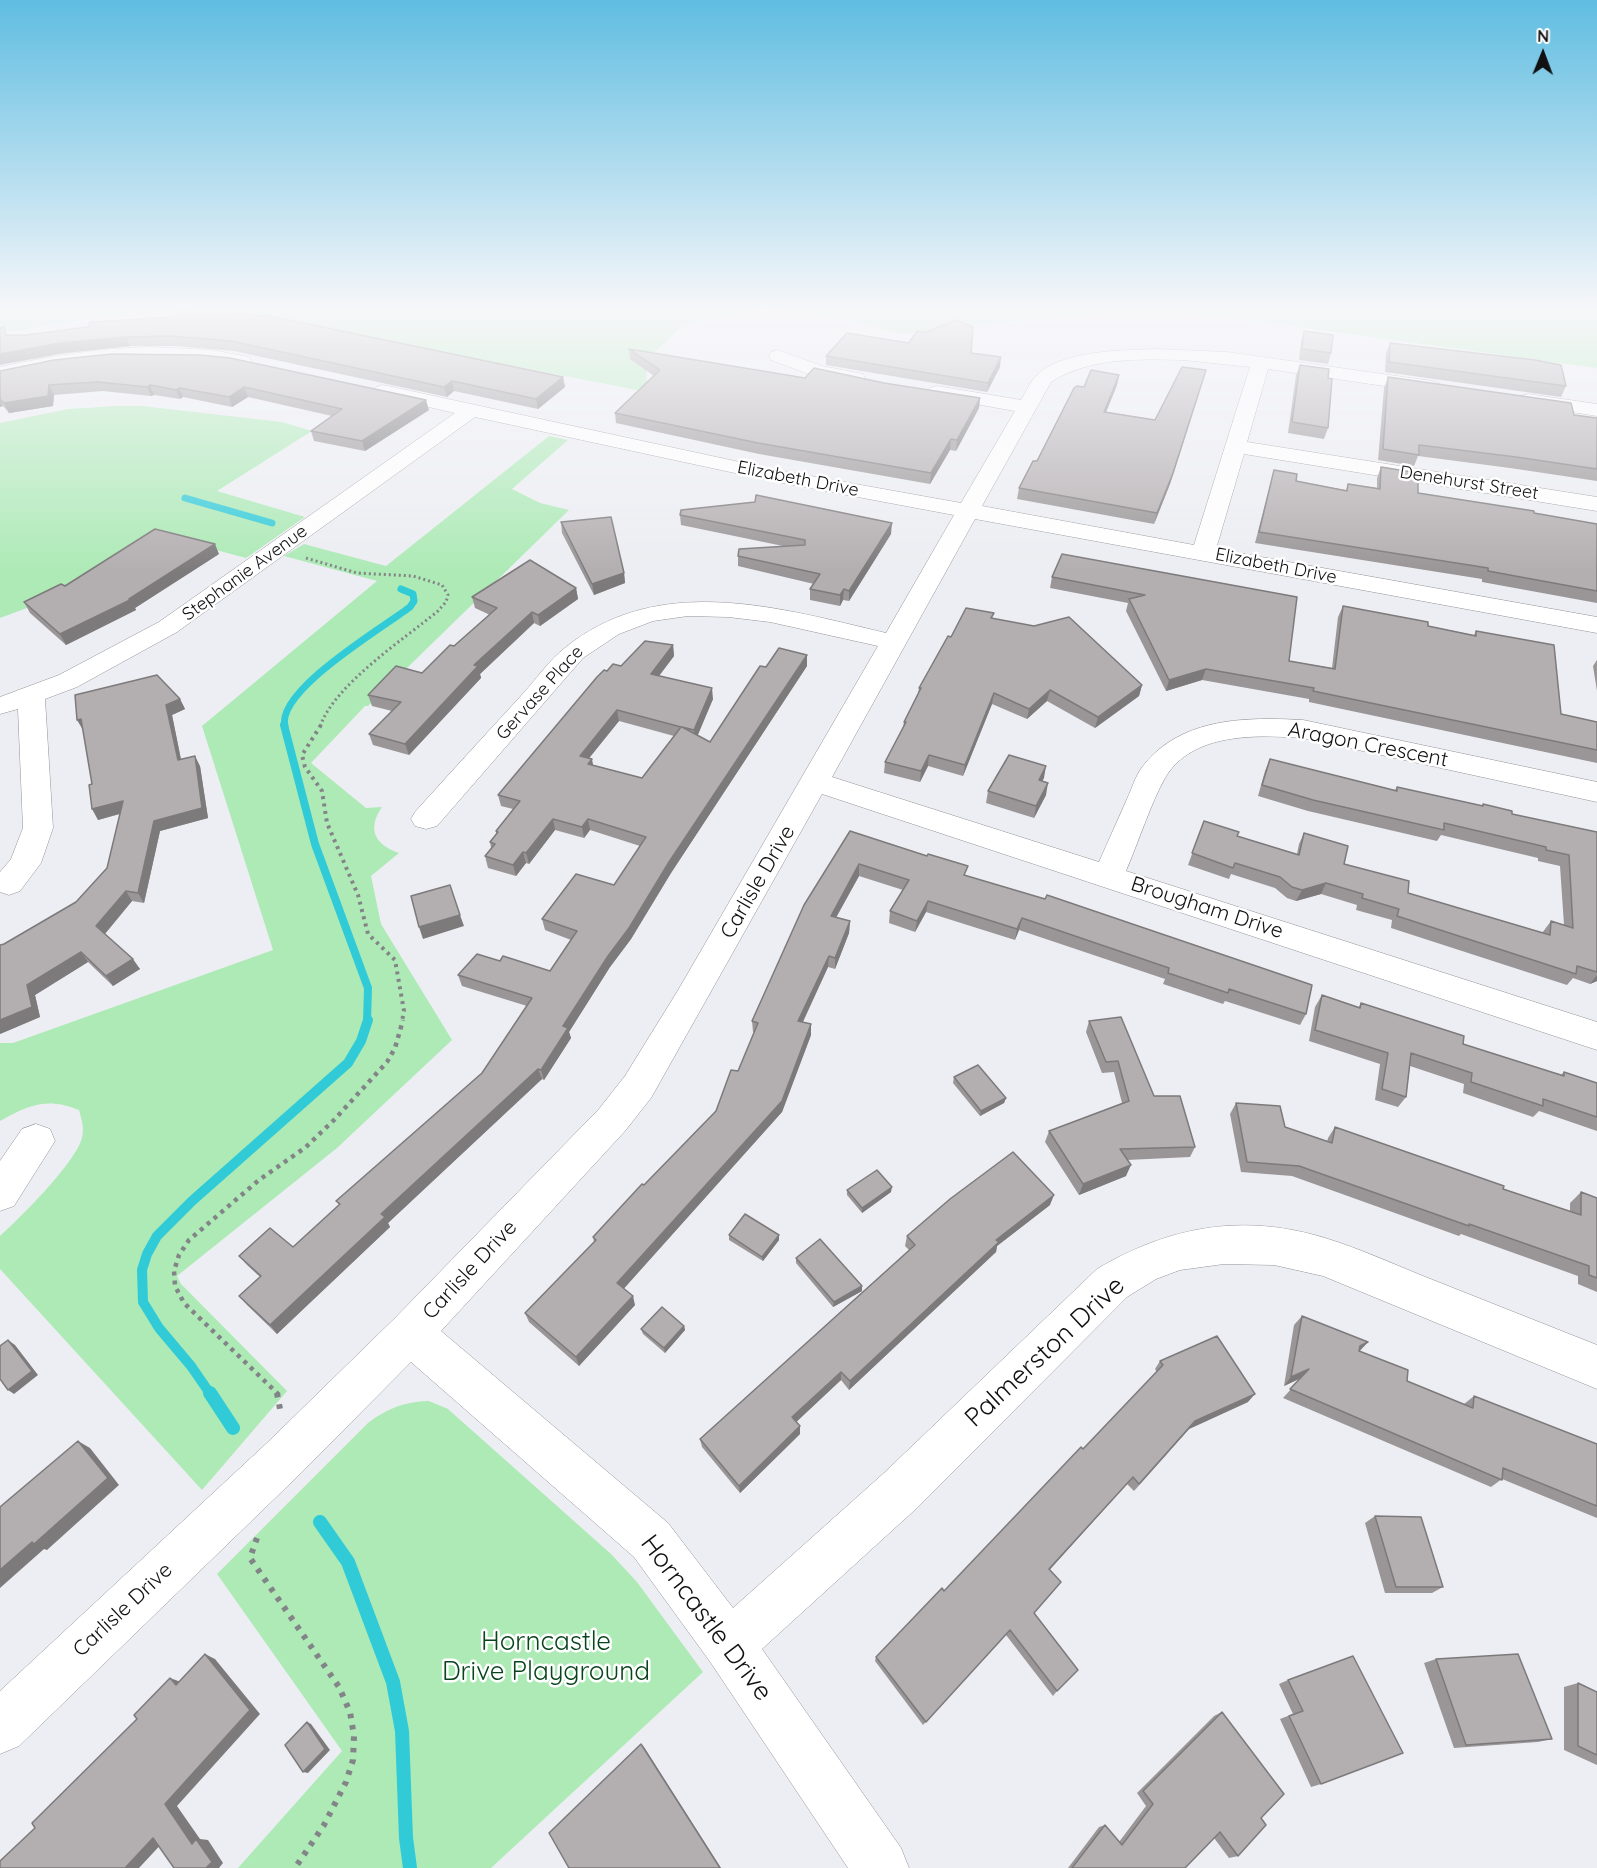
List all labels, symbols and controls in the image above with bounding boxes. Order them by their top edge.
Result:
north arrow [1513,24,1573,84]
text: N [1537,26,1549,46]
street label: Elizabeth Drive [735,457,861,501]
street label: Denehurst Street [1398,461,1540,505]
street label: Stephanie Avenue [178,520,312,626]
street label: Elizabeth Drive [1213,544,1339,588]
street label: Gervase Place [492,641,588,745]
street label: Aragon Crescent [1286,717,1450,773]
street label: Carlisle Drive [715,821,801,943]
street label: Brougham Drive [1128,871,1286,945]
street label: Carlisle Drive [418,1215,522,1325]
street label: Palmerston Drive [959,1270,1131,1434]
street label: Horncastle Drive [633,1529,779,1707]
street label: Carlisle Drive [68,1558,178,1662]
park label: Horncastle Drive Playground [442,1626,650,1688]

